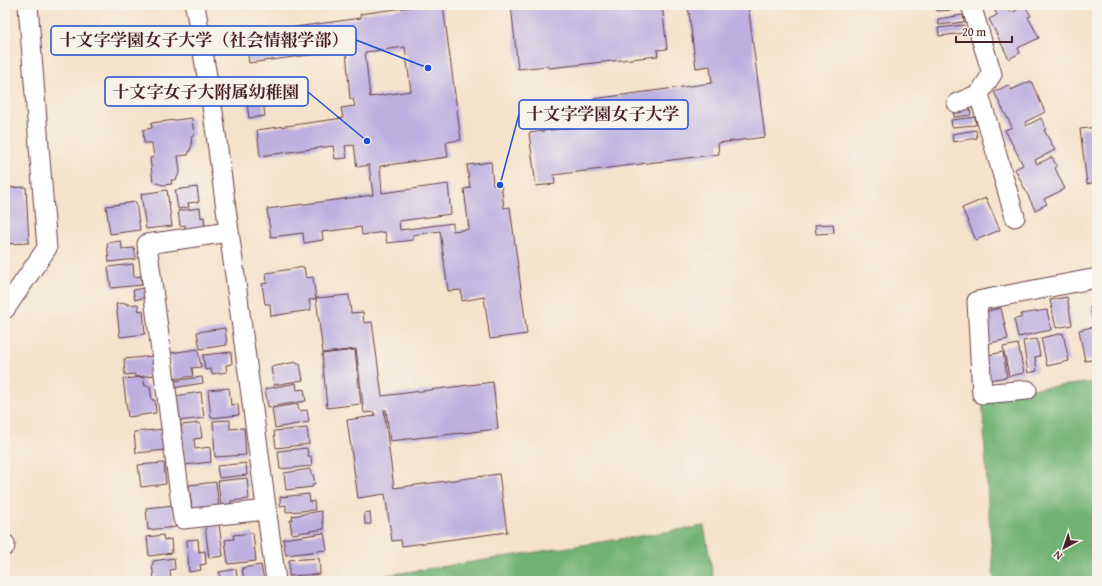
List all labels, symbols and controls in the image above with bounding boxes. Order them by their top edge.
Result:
scale bar [956,18,1012,44]
text: 20 m [962,23,986,40]
callout: 十文字学園女子大学（社会情報学部） [51,26,356,55]
text: 十文字学園女子大学（社会情報学部） [60,27,349,52]
callout: 十文字女子大附属幼稚園 [105,77,308,106]
text: 十文字女子大附属幼稚園 [113,79,300,104]
callout: 十文字学園女子大学 [519,100,688,129]
text: 十文字学園女子大学 [527,101,680,126]
north arrow [1044,528,1084,568]
text: N [1049,547,1066,564]

